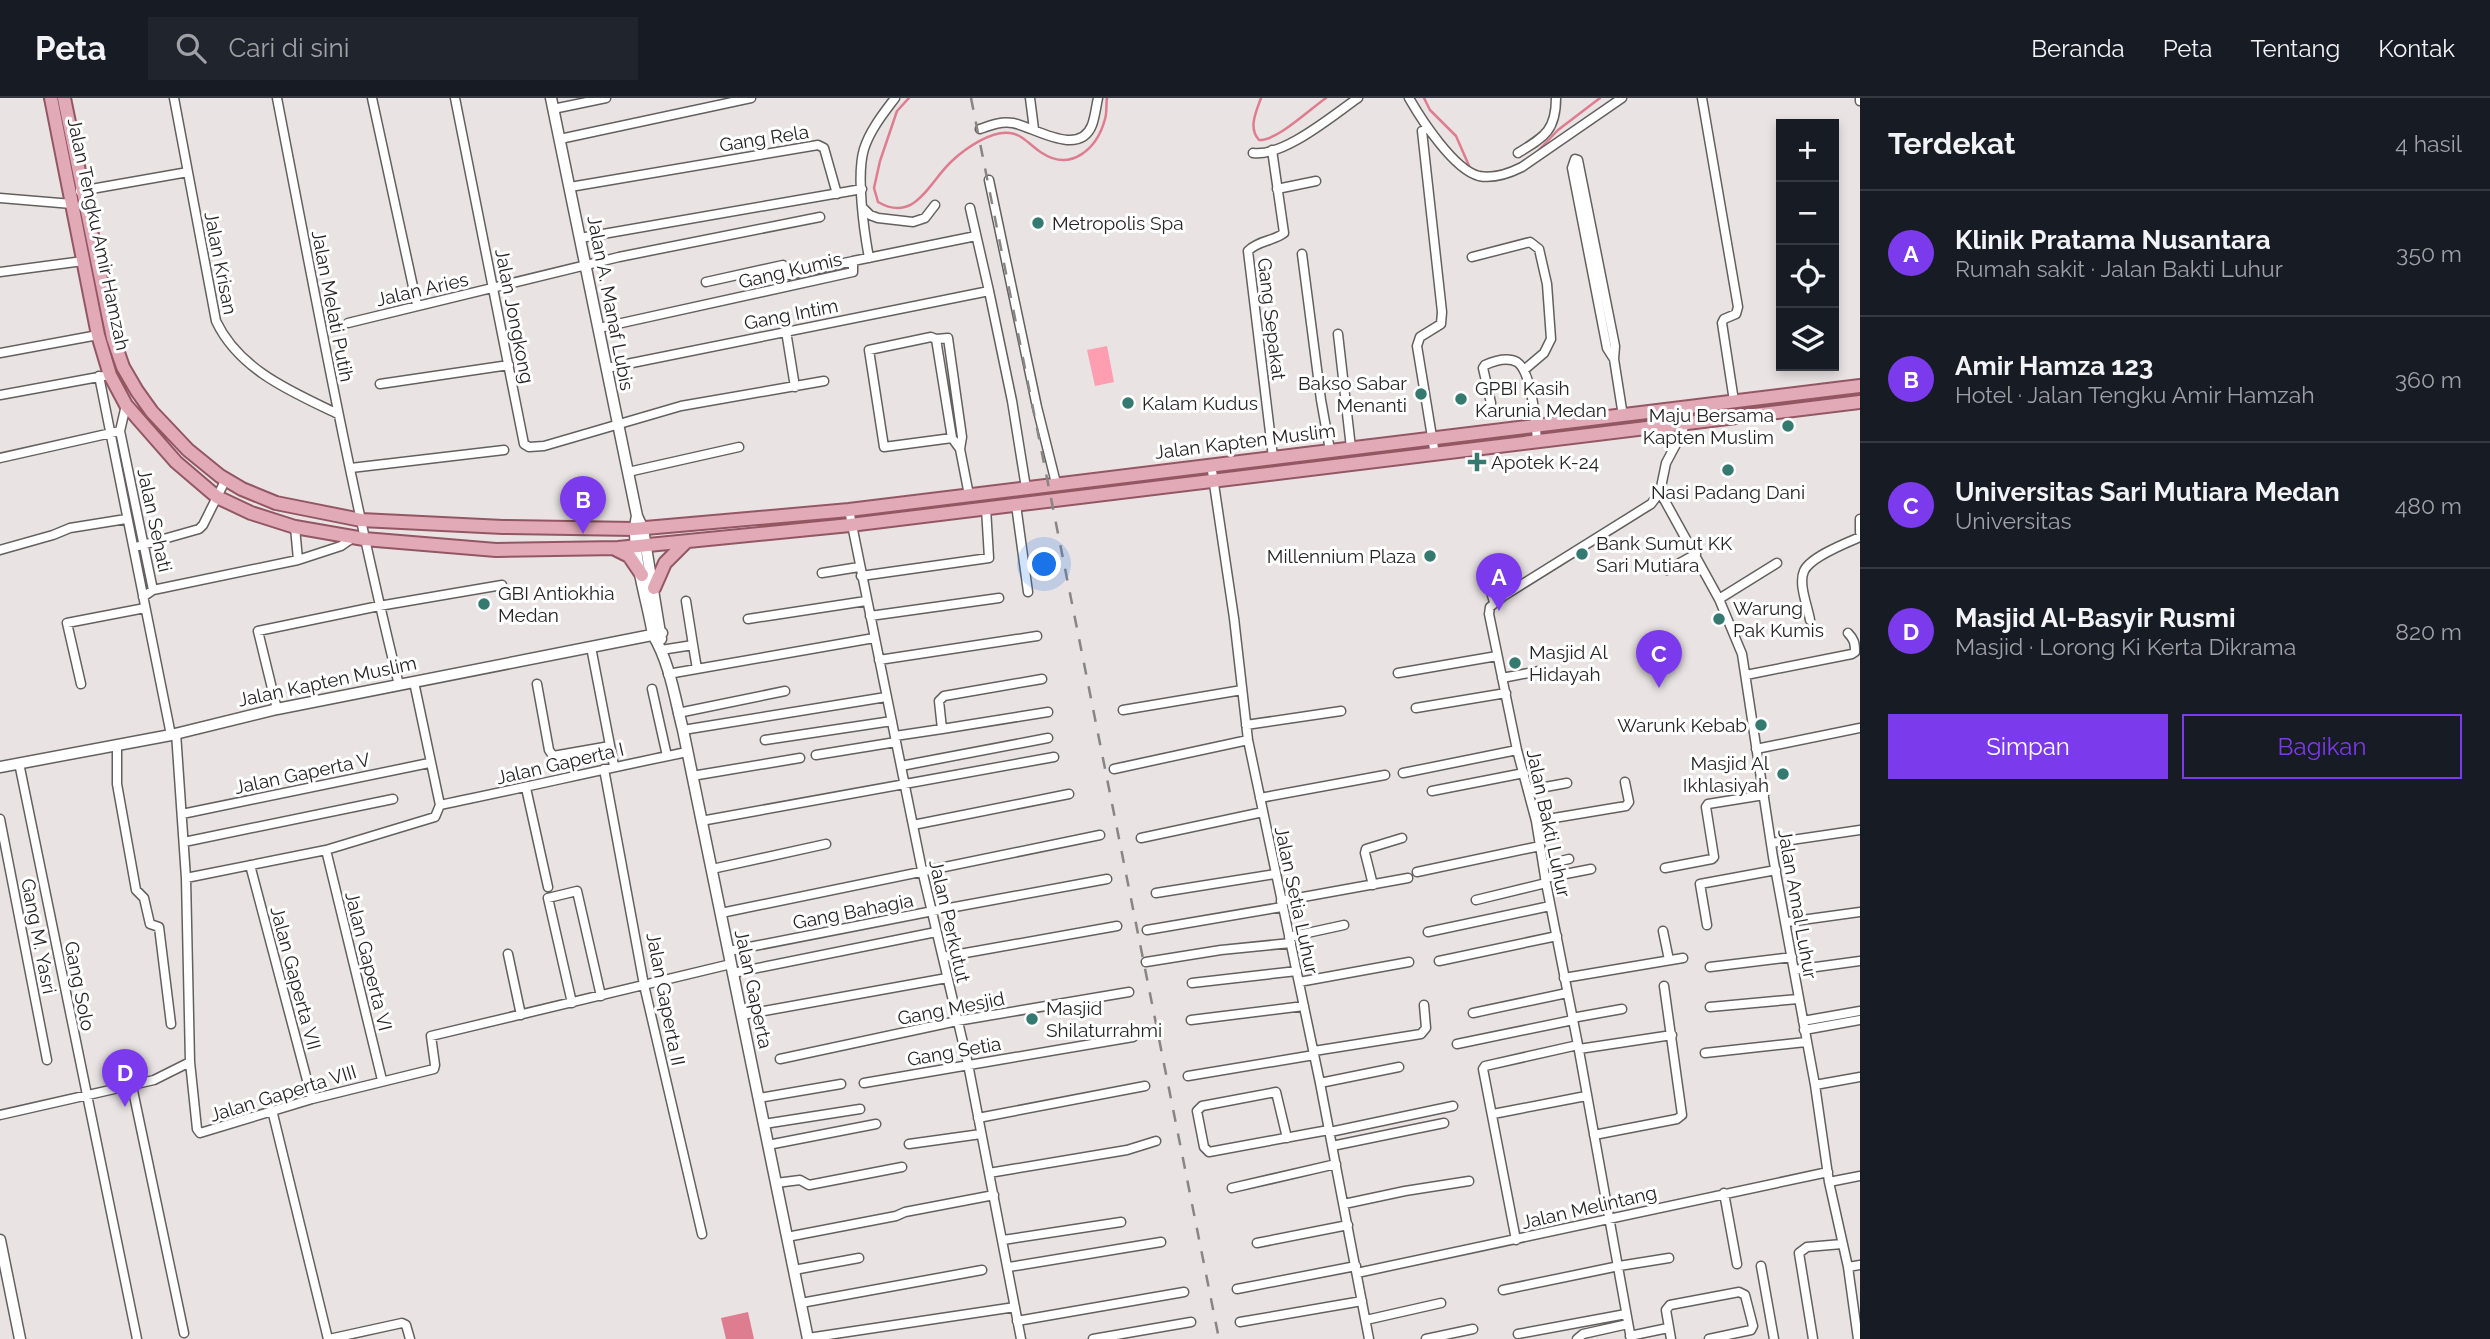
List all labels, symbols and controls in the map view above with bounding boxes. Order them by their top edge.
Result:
search box [148,17,638,80]
text: Peta [35,29,106,68]
icon: search [172,29,210,67]
text: Cari di sini [228,33,349,63]
text: Beranda [2031,34,2125,63]
text: Peta [2163,34,2212,63]
text: Tentang [2250,34,2340,63]
text: Kontak [2378,34,2455,63]
street label: Jalan Tengku Amir Hamzah [64,116,134,352]
map controls [1776,119,1839,371]
button: + [1776,119,1839,182]
street label: Gang Rela [718,120,810,156]
text: Terdekat [1888,126,2016,161]
text: 4 hasil [2395,130,2462,157]
button: − [1776,182,1839,245]
street label: Jalan Krisan [200,210,242,316]
place label: Metropolis Spa [1052,212,1184,234]
street label: Jalan A. Manaf Lubis [583,214,639,392]
marker: Metropolis Spa [1030,215,1046,231]
text: Klinik Pratama Nusantara [1955,225,2271,255]
street label: Jalan Melati Putih [308,228,358,384]
text: A [1903,240,1919,267]
text: 350 m [2396,240,2462,267]
button: locate [1776,245,1839,308]
street label: Jalan Jongkong [491,247,539,385]
street label: Gang Kumis [736,247,844,293]
text: Rumah sakit · Jalan Bakti Luhur [1955,255,2283,282]
street label: Gang Sepakat [1254,257,1290,382]
street label: Jalan Aries [374,268,470,310]
street label: Gang Intim [742,294,840,334]
button: layers [1776,308,1839,371]
text: Amir Hamza 123 [1955,351,2153,381]
text: B [1903,366,1919,393]
text: 360 m [2395,366,2462,393]
place label: Bakso Sabar Menanti [1298,372,1407,416]
place label: GPBI Kasih Karunia Medan [1475,377,1607,421]
text: Hotel · Jalan Tengku Amir Hamzah [1955,381,2315,408]
marker: Bakso Sabar Menanti [1413,386,1429,402]
marker: GPBI Kasih Karunia Medan [1453,391,1469,407]
place label: Kalam Kudus [1142,392,1258,414]
marker: Kalam Kudus [1120,395,1136,411]
place label: Maju Bersama Kapten Muslim [1643,404,1774,448]
marker: Maju Bersama Kapten Muslim [1780,418,1796,434]
street label: Jalan Kapten Muslim [1153,419,1337,463]
place label: Apotek K-24 [1491,451,1599,473]
marker: Apotek K-24 [1469,454,1485,470]
marker: Nasi Padang Dani [1720,462,1736,478]
street label: Jalan Sehati [133,466,177,574]
pin: B [560,476,606,534]
text: Universitas Sari Mutiara Medan [1955,477,2340,507]
place label: Nasi Padang Dani [1651,481,1805,503]
text: C [1903,492,1919,519]
text: 480 m [2395,492,2462,519]
text: Universitas [1955,507,2072,534]
place label: Bank Sumut KK Sari Mutiara [1596,532,1733,576]
place label: Millennium Plaza [1267,545,1416,567]
marker: Bank Sumut KK Sari Mutiara [1574,546,1590,562]
your location [1027,547,1061,581]
marker: Millennium Plaza [1422,548,1438,564]
pin: A [1476,553,1522,611]
place label: GBI Antiokhia Medan [498,582,615,626]
marker: GBI Antiokhia Medan [476,596,492,612]
place label: Warung Pak Kumis [1733,597,1824,641]
text: Masjid Al-Basyir Rusmi [1955,603,2236,633]
marker: Warung Pak Kumis [1711,611,1727,627]
text: D [1903,618,1919,645]
text: 820 m [2395,618,2462,645]
pin: C [1636,630,1682,688]
text: Masjid · Lorong Ki Kerta Dikrama [1955,633,2296,660]
place label: Masjid Al Hidayah [1529,641,1608,685]
street label: Jalan Kapten Muslim [236,651,418,711]
marker: Masjid Al Hidayah [1507,655,1523,671]
place label: Warunk Kebab [1617,714,1747,736]
button: Simpan [1888,714,2168,779]
button: Bagikan [2182,714,2462,779]
marker: Warunk Kebab [1753,717,1769,733]
street label: Jalan Gaperta I [494,738,626,788]
street label: Jalan Bakti Luhur [1523,747,1575,899]
street label: Jalan Gaperta V [232,748,372,798]
place label: Masjid Al Ikhlasiyah [1683,752,1770,796]
marker: Masjid Al Ikhlasiyah [1775,766,1791,782]
street label: Jalan Setia Luhur [1271,824,1323,976]
street label: Jalan Amal Luhur [1774,827,1822,981]
street label: Jalan Perkutut [925,857,975,985]
street label: Gang M. Yasri [17,876,61,996]
street label: Jalan Gaperta VI [341,889,397,1033]
street label: Gang Bahagia [791,889,915,933]
street label: Jalan Gaperta VII [266,904,326,1052]
street label: Jalan Gaperta [731,928,777,1050]
street label: Jalan Gaperta II [642,931,690,1067]
street label: Gang Solo [61,939,99,1033]
street label: Gang Mesjid [896,987,1006,1029]
place label: Masjid Shilaturrahmi [1046,997,1162,1041]
marker: Masjid Shilaturrahmi [1024,1011,1040,1027]
street label: Gang Setia [905,1032,1003,1070]
pin: D [102,1049,148,1107]
street label: Jalan Gaperta VIII [207,1060,359,1126]
street label: Jalan Melintang [1519,1181,1659,1233]

